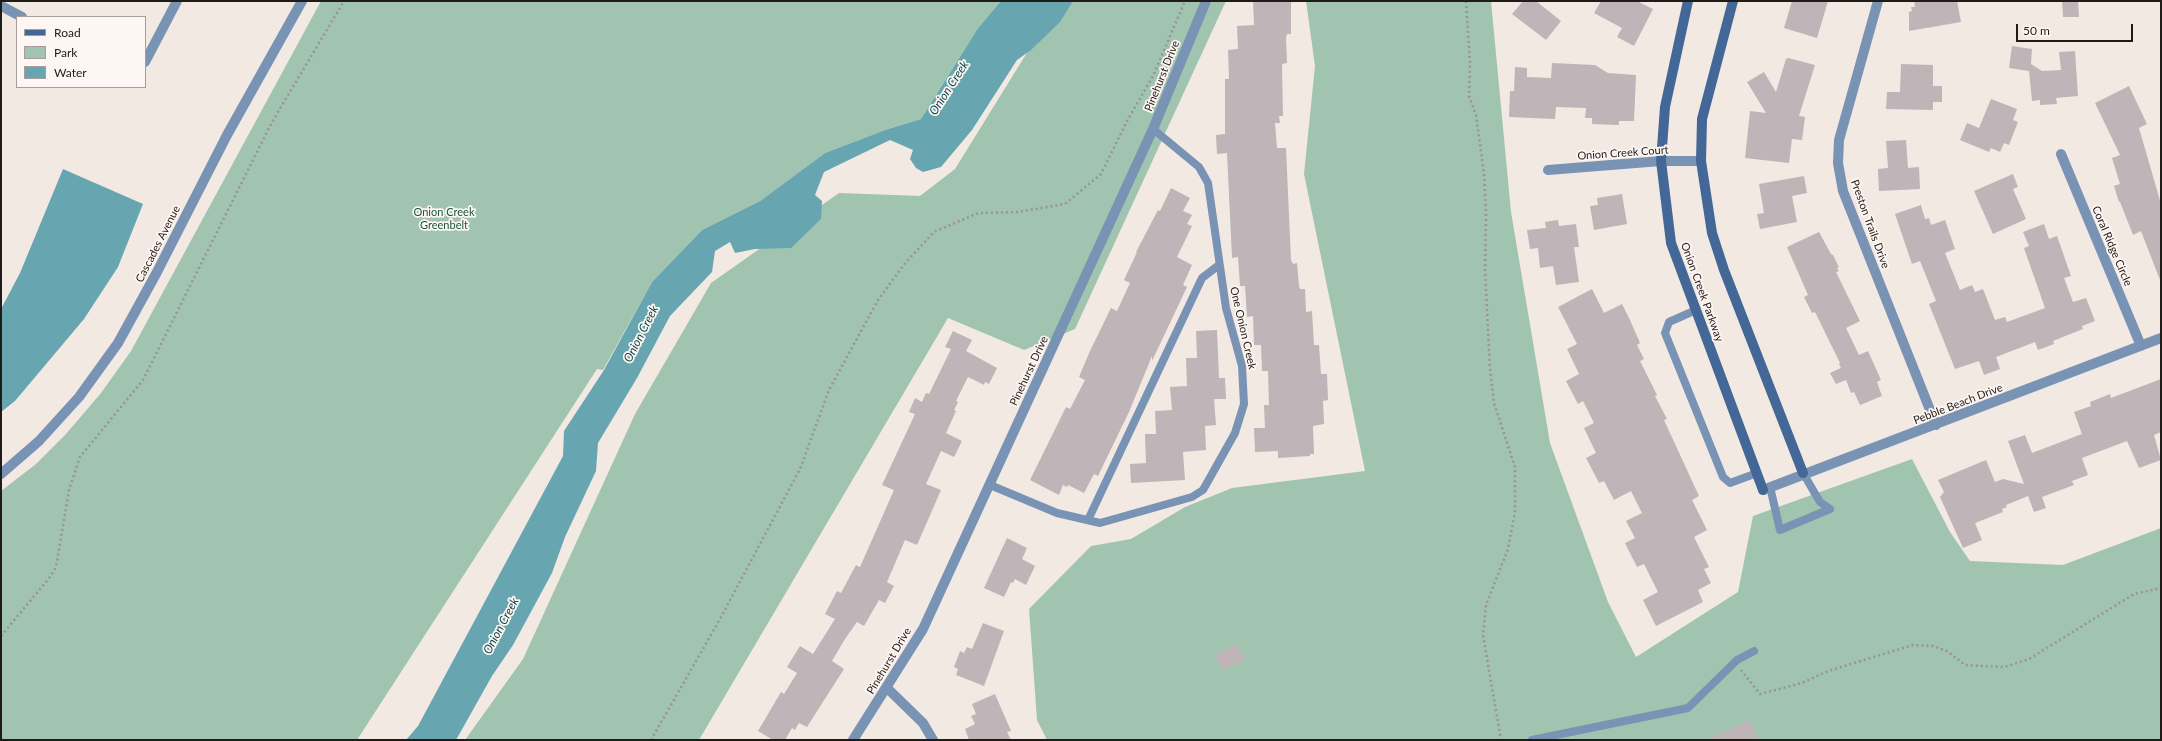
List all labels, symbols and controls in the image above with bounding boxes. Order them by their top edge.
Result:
legend [16,16,146,88]
scale bar [2018,16,2135,42]
text: 50 m [2023,23,2050,38]
text: Road [54,25,81,40]
street label: Pinehurst Drive [1142,39,1182,113]
text: Park [54,45,77,60]
water label: Onion Creek [926,58,972,118]
text: Water [54,65,87,80]
street label: Onion Creek Court [1577,143,1669,163]
street label: Preston Trails Drive [1848,178,1892,270]
street label: Cascades Avenue [133,203,183,285]
street label: Coral Ridge Circle [2089,204,2135,288]
park label: Onion Creek Greenbelt [414,205,474,231]
street label: Onion Creek Parkway [1678,240,1726,344]
street label: One Onion Creek [1227,285,1259,371]
water label: Onion Creek [621,303,661,365]
street label: Pinehurst Drive [1007,334,1051,408]
street label: Pebble Beach Drive [1912,381,2004,427]
water label: Onion Creek [480,595,522,657]
street label: Pinehurst Drive [864,625,914,697]

